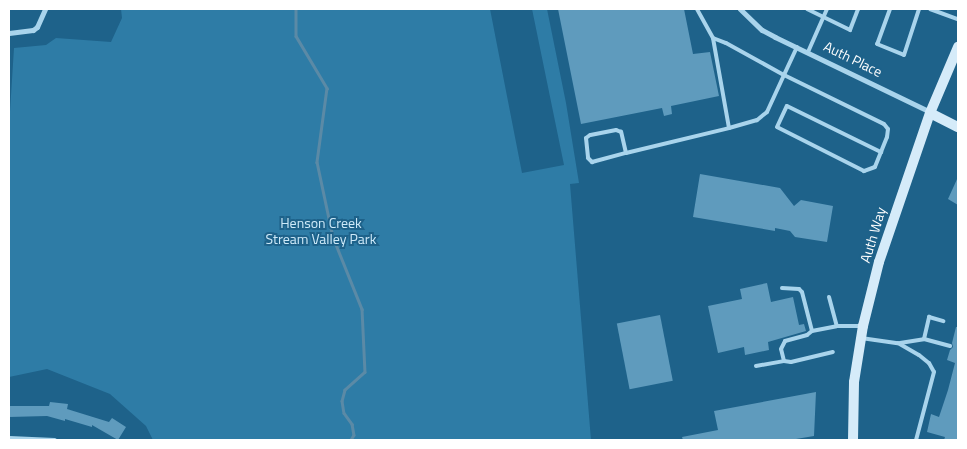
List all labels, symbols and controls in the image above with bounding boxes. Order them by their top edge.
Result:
street label: Auth Place [821,38,885,80]
street label: Auth Way [857,205,889,265]
park label: Henson Creek Stream Valley Park [266,215,376,248]

